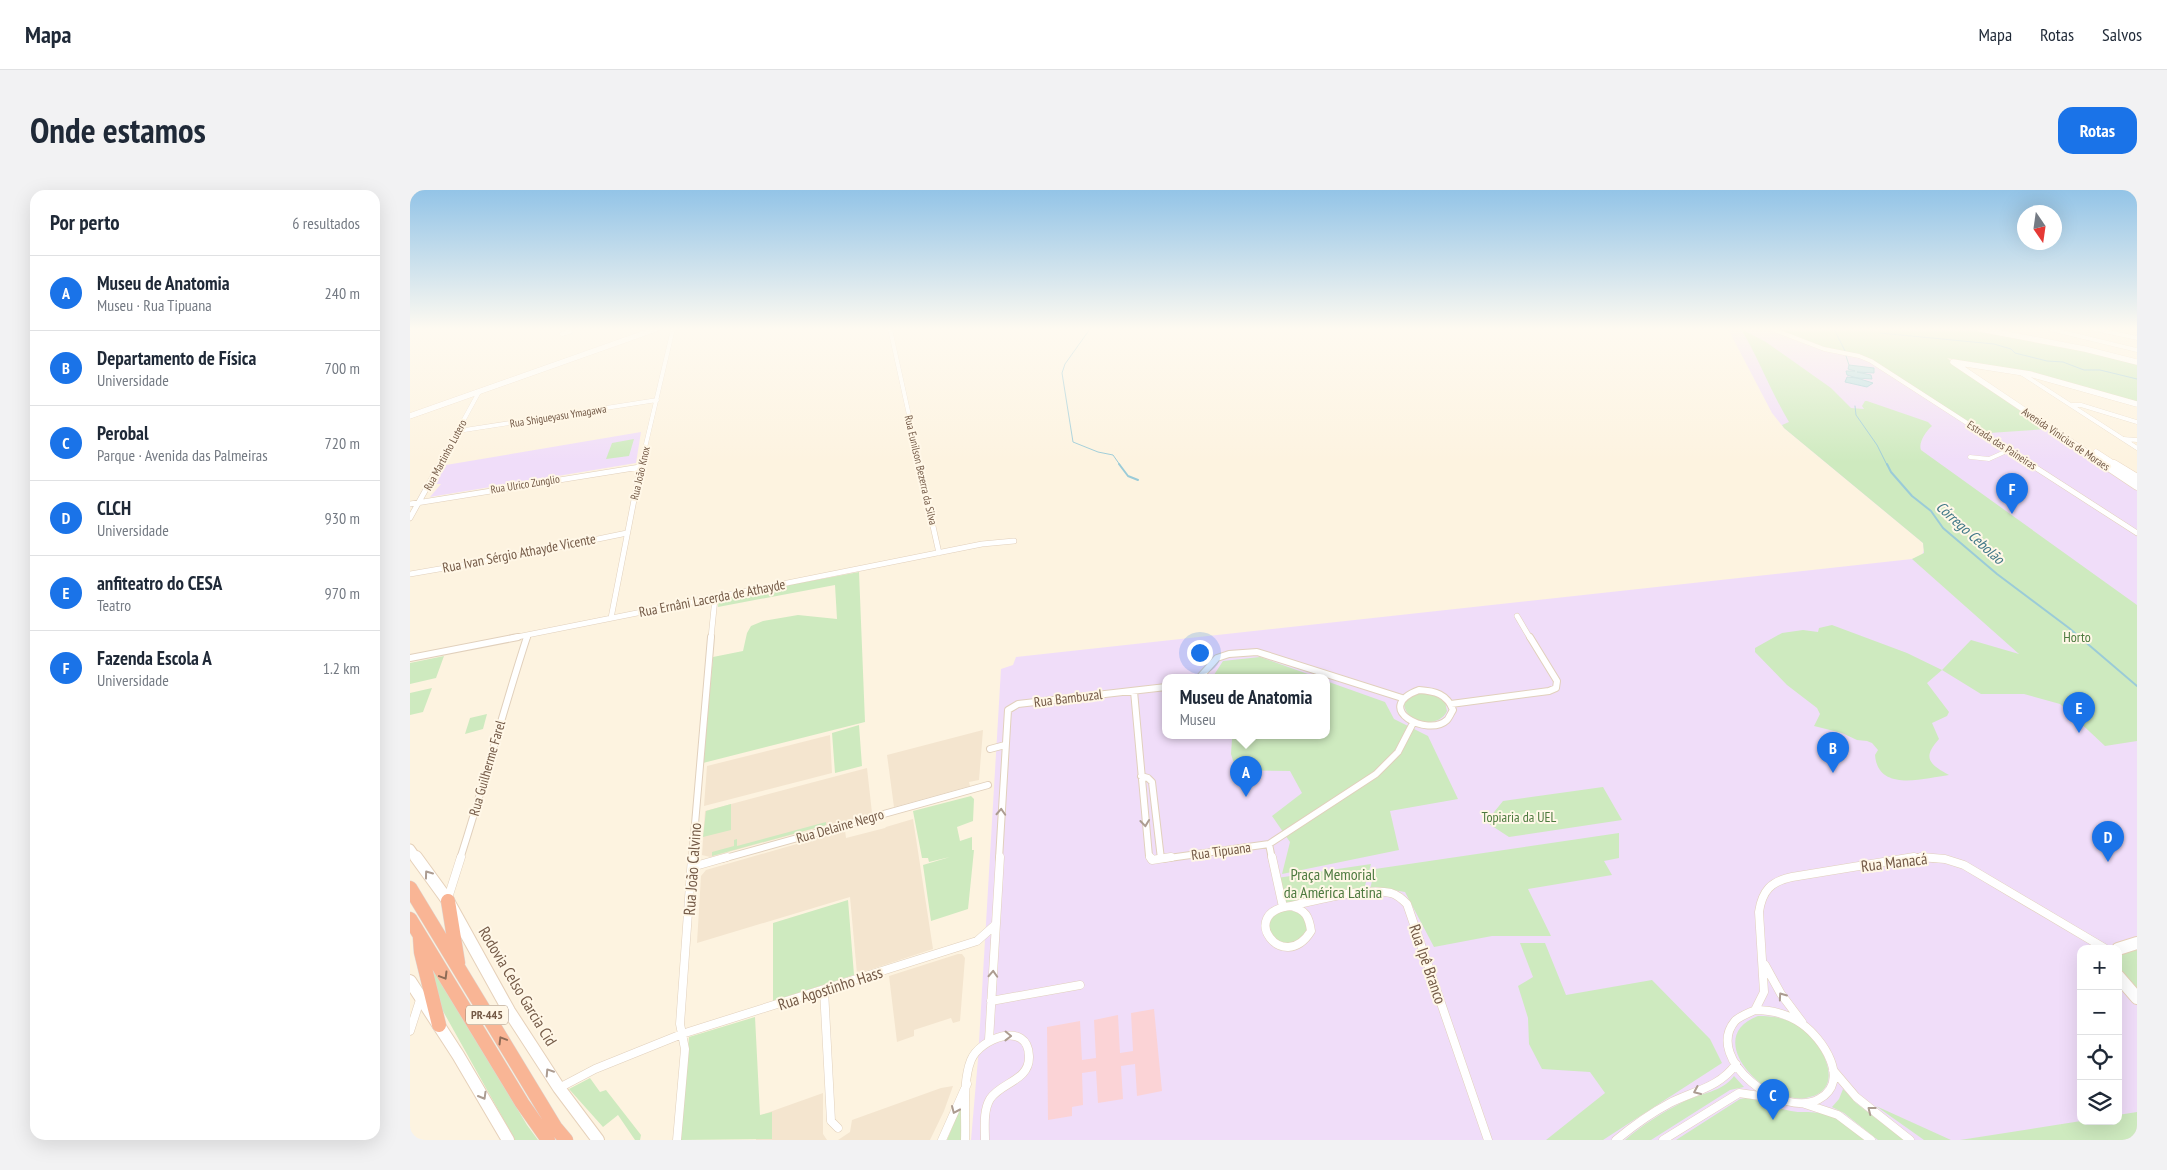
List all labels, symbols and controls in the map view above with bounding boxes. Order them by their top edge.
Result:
text: Mapa [25,19,72,50]
text: Mapa [1978,23,2012,46]
text: Rotas [2040,23,2074,46]
text: Salvos [2102,23,2142,46]
text: Onde estamos [30,107,206,153]
button: Rotas [2058,107,2137,154]
north arrow [2017,205,2062,250]
text: Por perto [50,209,120,236]
text: 6 resultados [292,213,360,233]
text: Museu de Anatomia [97,271,230,295]
text: A [62,283,70,303]
text: 240 m [325,283,360,303]
text: Museu · Rua Tipuana [97,295,212,315]
text: Departamento de Física [97,346,256,370]
text: B [62,358,70,378]
text: 700 m [325,358,360,378]
text: Universidade [97,370,169,390]
street label: Rua Shigueyasu Ymagawa [509,401,607,431]
street label: Avenida Vinicius de Moraes [2019,404,2113,474]
street label: Rua Eunilson Bezerra da Silva [902,414,940,526]
street label: Rua Martinho Lutero [420,417,470,493]
street label: Estrada das Paineiras [1965,417,2040,473]
text: Perobal [97,421,149,445]
text: C [62,433,70,453]
text: 720 m [325,433,360,453]
street label: Rua João Knox [627,444,653,501]
text: Parque · Avenida das Palmeiras [97,445,268,465]
street label: Rua Ulrico Zunglio [489,472,561,496]
pin: F [1996,473,2028,514]
text: CLCH [97,496,131,520]
water label: Córrego Cebolão [1932,497,2009,569]
text: D [62,508,70,528]
text: 930 m [325,508,360,528]
text: Universidade [97,520,169,540]
street label: Rua Ivan Sérgio Athayde Vicente [441,529,597,577]
text: anfiteatro do CESA [97,571,222,595]
street label: Rua Ernâni Lacerda de Athayde [637,575,787,621]
text: E [63,583,69,603]
text: 970 m [325,583,360,603]
text: Teatro [97,595,131,615]
park label: Horto [2063,628,2091,646]
your location [1187,640,1213,666]
text: Fazenda Escola A [97,646,212,670]
text: F [63,658,69,678]
text: 1.2 km [323,658,360,678]
text: Universidade [97,670,169,690]
popup [1162,674,1330,739]
street label: Rua Bambuzal [1033,685,1104,711]
text: Museu de Anatomia [1180,685,1312,709]
pin: E [2063,692,2095,733]
text: Museu [1180,709,1216,729]
street label: Rua Guilherme Farel [465,717,509,818]
pin: B [1817,732,1849,773]
pin: A [1230,756,1262,797]
street label: Rua Delaine Negro [794,805,886,847]
one-way arrow [996,808,1007,816]
park label: Topiaria da UEL [1482,808,1557,826]
one-way arrow [1139,820,1150,828]
pin: D [2092,821,2124,862]
street label: Rua João Calvino [679,822,705,916]
street label: Rua Tipuana [1190,838,1252,864]
street label: Rua Manacá [1860,848,1928,876]
park label: Praça Memorial da América Latina [1284,864,1382,902]
one-way arrow [425,870,434,880]
street label: Rua Ipê Branco [1405,922,1451,1006]
street label: Rodovia Celso Garcia Cid [475,923,561,1049]
map controls [2077,945,2122,1125]
button: + [2077,945,2122,990]
street label: Rua Agostinho Hass [775,962,885,1014]
one-way arrow [438,970,448,979]
one-way arrow [987,970,998,978]
button: − [2077,990,2122,1035]
one-way arrow [1779,992,1788,1002]
road number: PR-445 [466,1006,508,1024]
one-way arrow [1004,1031,1012,1041]
button: locate [2077,1035,2122,1080]
one-way arrow [499,1036,509,1045]
one-way arrow [546,1068,555,1078]
pin: C [1757,1079,1789,1120]
button: layers [2077,1080,2122,1125]
one-way arrow [1693,1085,1702,1096]
one-way arrow [476,1091,486,1100]
one-way arrow [950,1105,961,1114]
one-way arrow [1868,1107,1877,1116]

